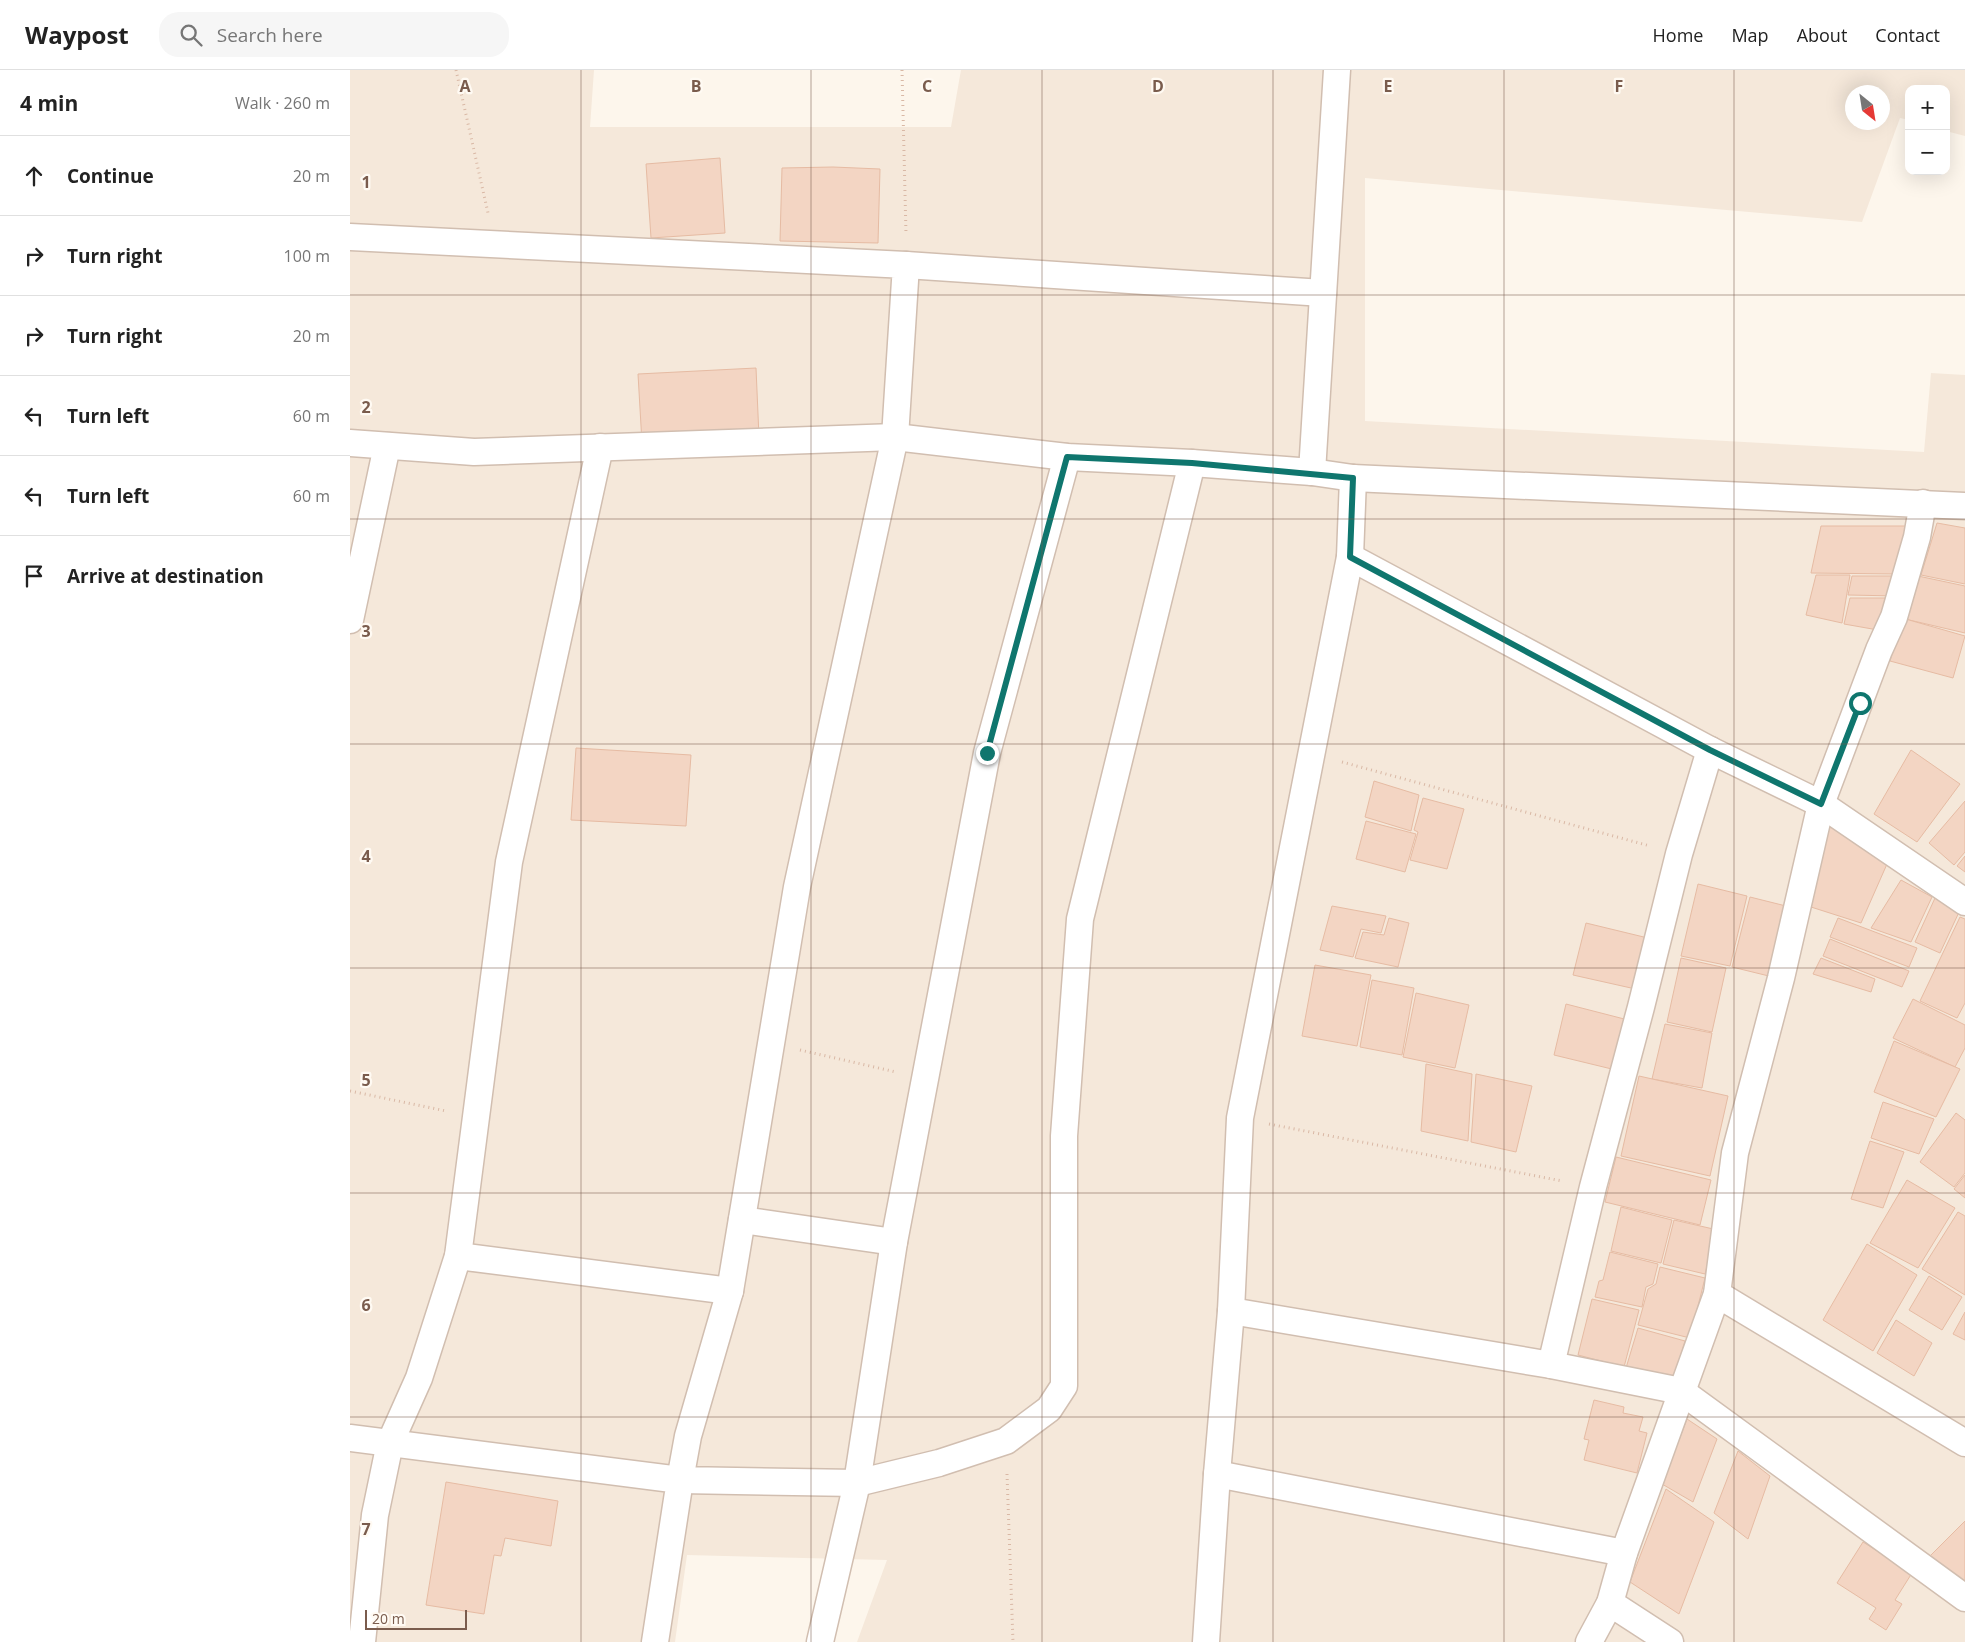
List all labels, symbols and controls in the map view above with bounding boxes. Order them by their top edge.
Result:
search box [159,12,509,57]
text: Waypost [25,18,129,51]
icon: search [177,21,205,49]
text: Search here [217,22,323,48]
text: Home [1653,23,1703,47]
text: Map [1731,23,1769,47]
text: About [1797,23,1847,47]
text: Contact [1875,23,1940,47]
text: A [459,75,471,97]
text: B [691,75,701,97]
text: C [922,75,932,97]
text: D [1152,75,1164,97]
text: E [1384,75,1393,97]
text: F [1615,75,1623,97]
north arrow [1845,85,1890,130]
map controls [1905,85,1950,175]
button: + [1905,85,1950,130]
text: 4 min [20,89,78,117]
text: Walk · 260 m [235,92,330,114]
button: − [1905,130,1950,175]
icon: ahead [20,162,48,190]
text: Continue [67,163,154,189]
text: 20 m [293,165,330,187]
text: 1 [361,171,371,193]
icon: right [20,242,48,270]
text: Turn right [67,243,162,269]
text: 100 m [284,245,330,267]
icon: right [20,322,48,350]
text: Turn right [67,323,162,349]
text: 20 m [293,325,330,347]
text: 2 [361,396,371,418]
icon: left [20,402,48,430]
text: Turn left [67,403,149,429]
text: 60 m [293,405,330,427]
icon: left [20,482,48,510]
text: Turn left [67,483,149,509]
text: 60 m [293,485,330,507]
icon: arrive [20,562,48,590]
text: Arrive at destination [67,563,264,589]
text: 3 [361,620,371,642]
route start [1849,692,1872,715]
route end [976,742,999,765]
text: 4 [361,845,371,867]
text: 5 [361,1069,371,1091]
text: 6 [361,1294,371,1316]
text: 7 [361,1518,371,1540]
scale bar [365,1607,468,1630]
text: 20 m [372,1609,405,1628]

